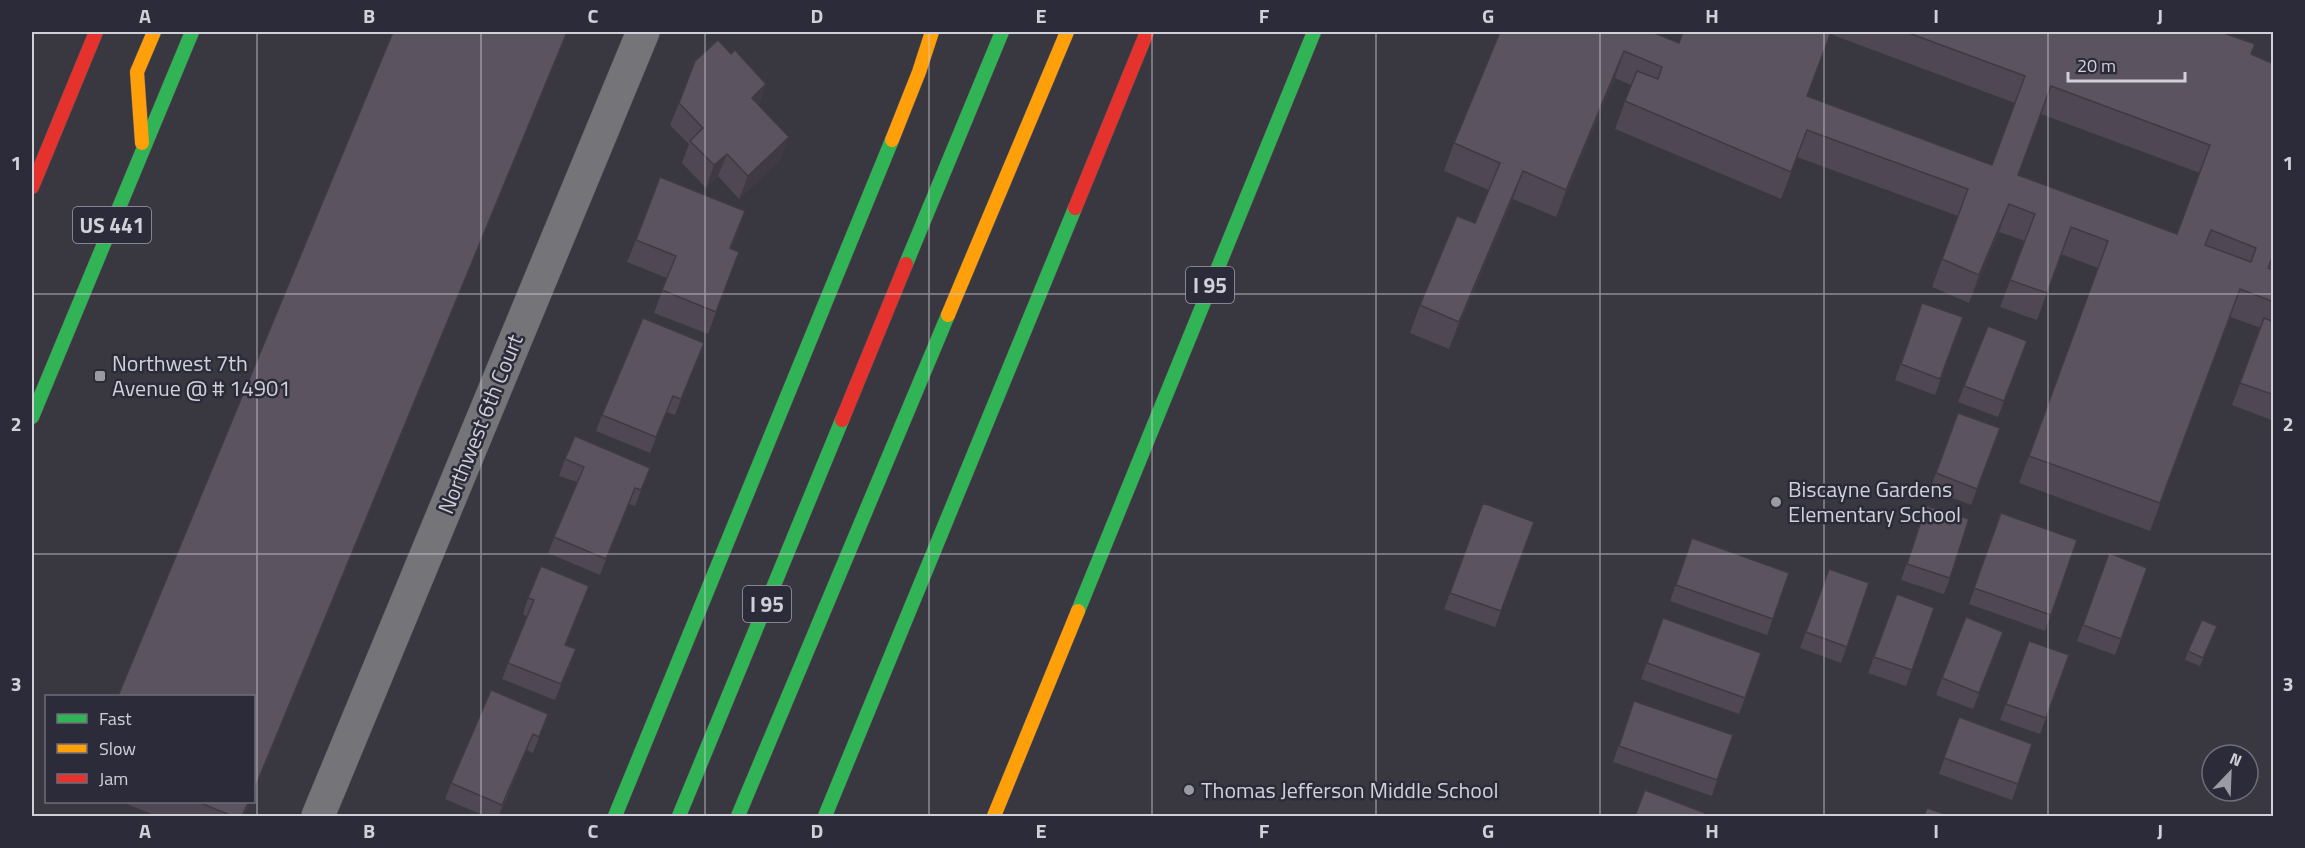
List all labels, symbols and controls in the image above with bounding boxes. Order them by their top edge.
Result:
text: A [139,0,151,31]
text: B [363,0,375,31]
text: C [588,0,599,31]
text: D [811,0,823,31]
text: E [1035,0,1047,31]
text: F [1259,0,1270,31]
text: G [1482,0,1494,31]
text: H [1705,0,1719,31]
text: I [1933,0,1939,31]
text: J [2157,0,2163,31]
scale bar [2068,45,2185,83]
text: 20 m [2077,52,2116,79]
text: 1 [10,147,22,178]
text: 1 [2282,147,2294,178]
road number: US 441 [73,207,151,243]
road number: I 95 [1186,267,1234,303]
street label: Northwest 6th Court [428,329,532,519]
place label: Northwest 7th Avenue @ # 14901 [112,346,291,405]
marker: Northwest 7th Avenue @ # 14901 [93,369,107,383]
text: 2 [10,408,22,439]
text: 2 [2282,408,2294,439]
place label: Biscayne Gardens Elementary School [1788,472,1961,531]
marker: Biscayne Gardens Elementary School [1769,495,1783,509]
road number: I 95 [743,586,791,622]
text: 3 [10,668,22,699]
text: 3 [2282,668,2294,699]
legend [45,695,255,803]
text: Fast [99,705,132,732]
text: Slow [99,735,136,762]
north arrow [2200,743,2260,803]
text: N [2226,746,2246,772]
text: Jam [99,765,128,792]
place label: Thomas Jefferson Middle School [1201,773,1499,807]
marker: Thomas Jefferson Middle School [1182,783,1196,797]
text: A [139,815,151,846]
text: B [363,815,375,846]
text: C [588,815,599,846]
text: D [811,815,823,846]
text: E [1035,815,1047,846]
text: F [1259,815,1270,846]
text: G [1482,815,1494,846]
text: H [1705,815,1719,846]
text: I [1933,815,1939,846]
text: J [2157,815,2163,846]

